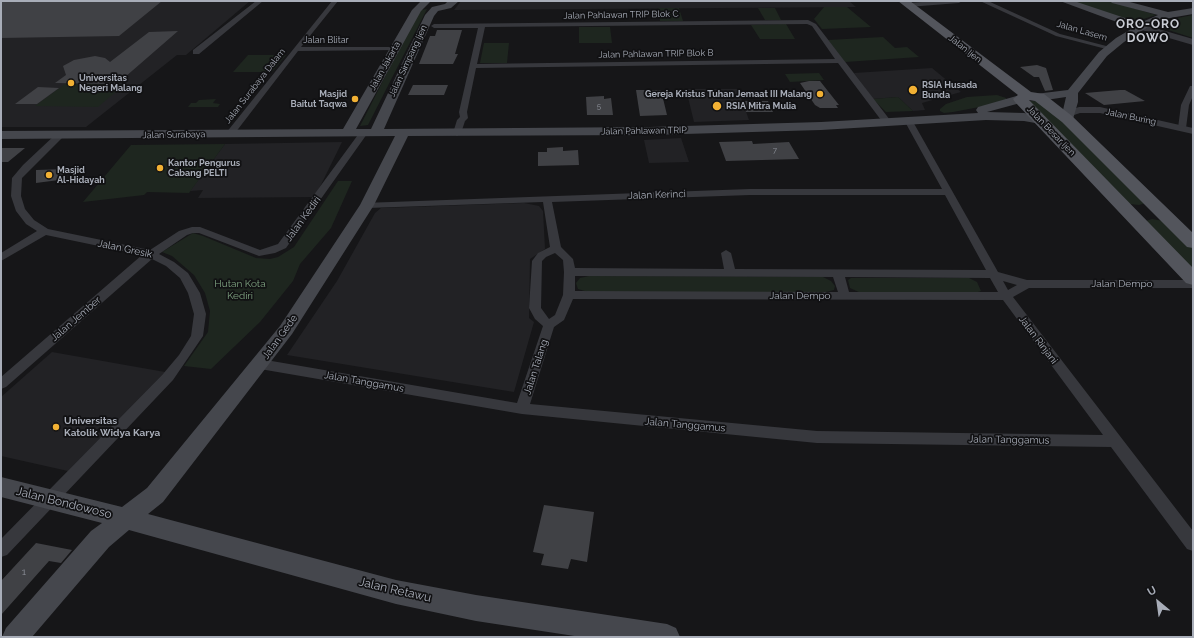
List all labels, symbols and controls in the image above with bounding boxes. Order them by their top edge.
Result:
street label: Jalan Pahlawan TRIP Blok C [563,9,679,21]
district label: ORO-ORO DOWO [1116,17,1180,45]
street label: Jalan Lasem [1055,19,1109,43]
street label: Jalan Simpang Ijen [387,23,429,99]
street label: Jalan Ijen [946,33,984,65]
street label: Jalan Blitar [303,35,349,45]
street label: Jalan Jakarta [367,40,403,92]
street label: Jalan Surabaya Dalam [222,46,288,126]
street label: Jalan Pahlawan TRIP Blok B [598,48,714,60]
place label: Universitas Negeri Malang [79,73,142,94]
marker: Universitas Negeri Malang [66,78,76,88]
place label: RSIA Husada Bunda [922,80,977,101]
marker: RSIA Husada Bunda [907,84,919,96]
place label: Masjid Baitut Taqwa [291,89,347,110]
place label: Gereja Kristus Tuhan Jemaat III Malang [645,89,812,99]
marker: Gereja Kristus Tuhan Jemaat III Malang [815,89,825,99]
marker: Masjid Baitut Taqwa [350,94,360,104]
marker: RSIA Mitra Mulia [711,100,723,112]
place label: RSIA Mitra Mulia [726,101,796,111]
house number: 5 [597,102,601,112]
street label: Jalan Besar Ijen [1025,104,1077,158]
street label: Jalan Buring [1105,106,1157,128]
street label: Jalan Pahlawan TRIP [601,125,687,137]
street label: Jalan Surabaya [142,129,206,141]
house number: 7 [773,146,777,156]
place label: Kantor Pengurus Cabang PELTI [168,158,240,179]
marker: Kantor Pengurus Cabang PELTI [155,163,165,173]
place label: Masjid Al-Hidayah [57,165,105,186]
marker: Masjid Al-Hidayah [44,170,54,180]
street label: Jalan Kerinci [628,188,686,202]
street label: Jalan Kediri [283,194,323,244]
street label: Jalan Gresik [97,237,153,261]
park label: Hutan Kota Kediri [214,278,266,302]
street label: Jalan Dempo [1091,278,1153,290]
street label: Jalan Dempo [769,290,831,302]
street label: Jalan Jember [49,294,103,344]
street label: Jalan Gede [260,313,300,361]
street label: Jalan Rinjani [1016,314,1060,366]
street label: Jalan Talang [521,338,551,396]
street label: Jalan Tanggamus [323,369,405,395]
place label: Universitas Katolik Widya Karya [64,415,160,438]
street label: Jalan Tanggamus [644,416,726,434]
marker: Universitas Katolik Widya Karya [51,422,61,432]
street label: Jalan Tanggamus [968,433,1050,447]
street label: Jalan Bondowoso [15,484,113,522]
house number: 1 [22,566,26,578]
street label: Jalan Retawu [357,575,433,605]
north arrow [1138,582,1178,622]
text: U [1145,583,1159,599]

